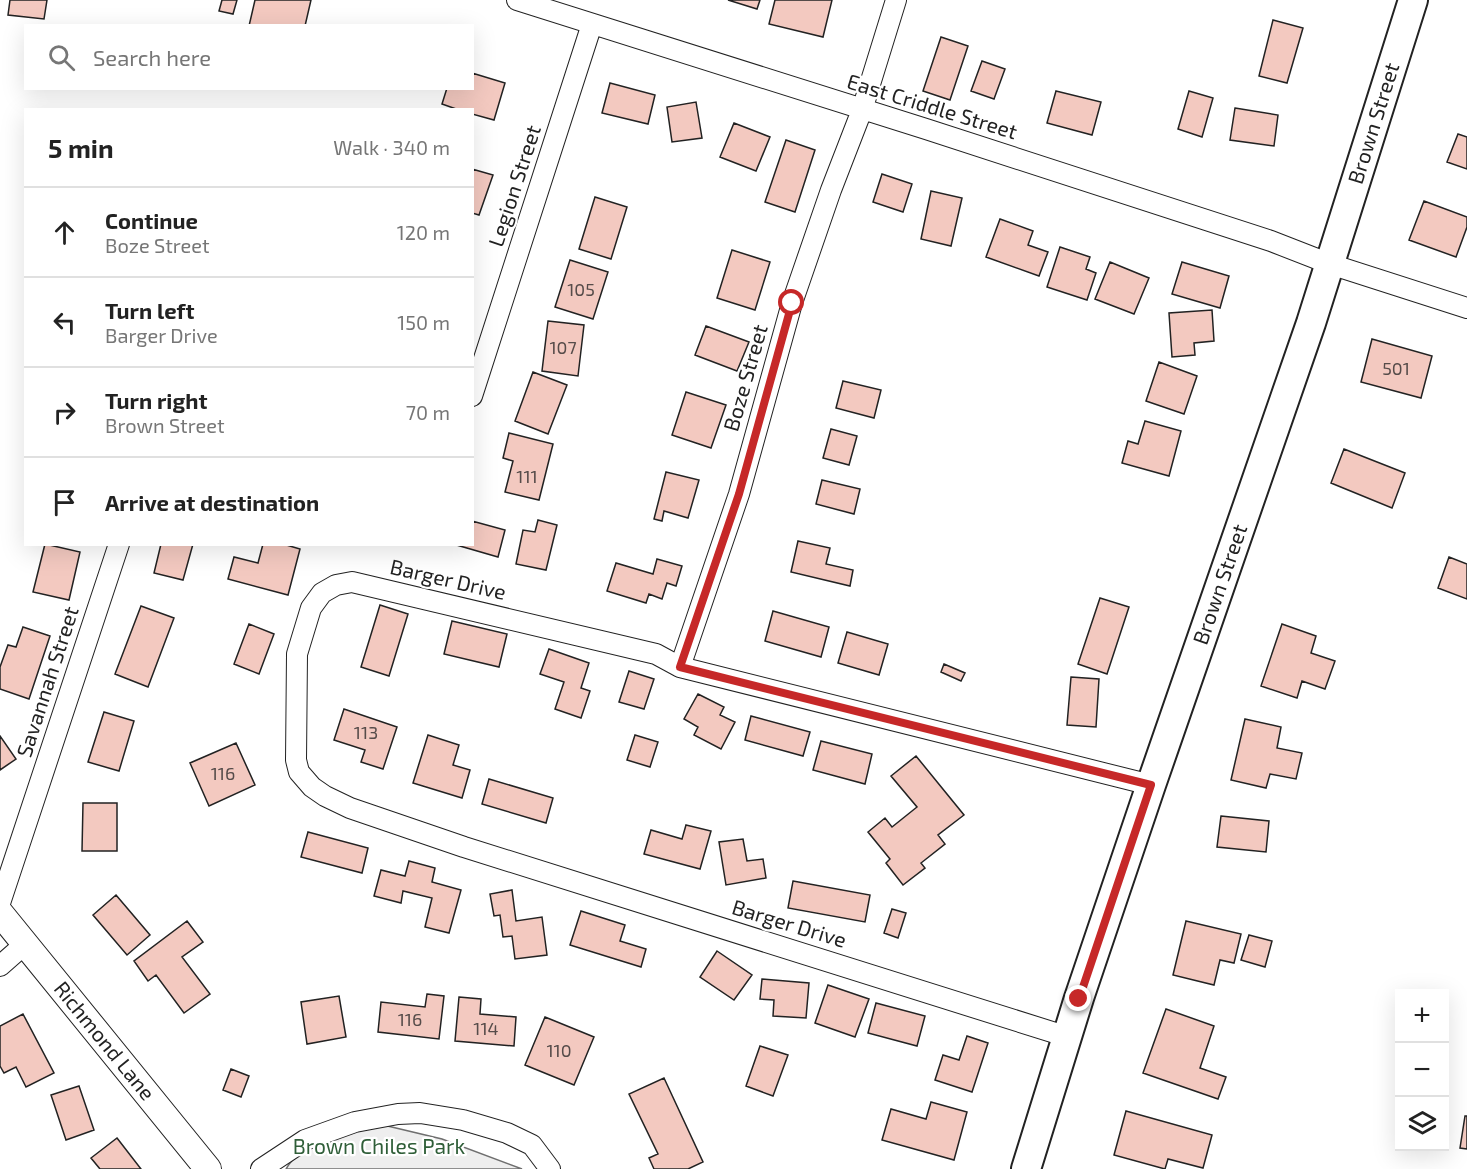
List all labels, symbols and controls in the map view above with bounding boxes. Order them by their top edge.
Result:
search box [24,24,474,90]
icon: search [45,41,78,74]
text: Search here [93,44,211,70]
street label: Brown Street [1342,59,1403,187]
street label: East Criddle Street [844,68,1021,143]
street label: Legion Street [482,122,545,249]
text: 5 min [48,132,114,163]
text: Walk · 340 m [333,135,450,159]
text: Continue [105,207,198,233]
icon: ahead [48,216,81,249]
text: 120 m [397,220,450,244]
text: Boze Street [105,233,210,257]
house number: 105 [567,278,595,300]
route start [778,289,804,315]
text: Turn left [105,297,194,323]
icon: left [48,306,81,339]
text: 150 m [397,310,450,334]
street label: Boze Street [717,321,772,434]
text: Barger Drive [105,323,218,347]
house number: 107 [549,336,577,358]
house number: 501 [1382,357,1410,379]
text: Turn right [105,387,207,413]
icon: right [48,396,81,429]
text: 70 m [406,400,450,424]
text: Brown Street [105,413,225,437]
house number: 111 [516,465,538,487]
icon: arrive [48,486,81,519]
text: Arrive at destination [105,489,319,515]
street label: Brown Street [1187,521,1251,648]
street label: Barger Drive [388,553,509,604]
street label: Savannah Street [10,603,83,760]
house number: 113 [354,721,378,743]
house number: 116 [211,762,235,784]
street label: Barger Drive [729,893,850,952]
street label: Richmond Lane [50,976,161,1105]
route end [1065,985,1091,1011]
map controls [1395,989,1449,1151]
button: + [1395,989,1449,1043]
house number: 116 [398,1008,422,1030]
house number: 114 [473,1017,499,1039]
house number: 110 [546,1039,572,1061]
button: − [1395,1043,1449,1097]
button: layers [1395,1097,1449,1151]
park label: Brown Chiles Park [293,1133,466,1158]

